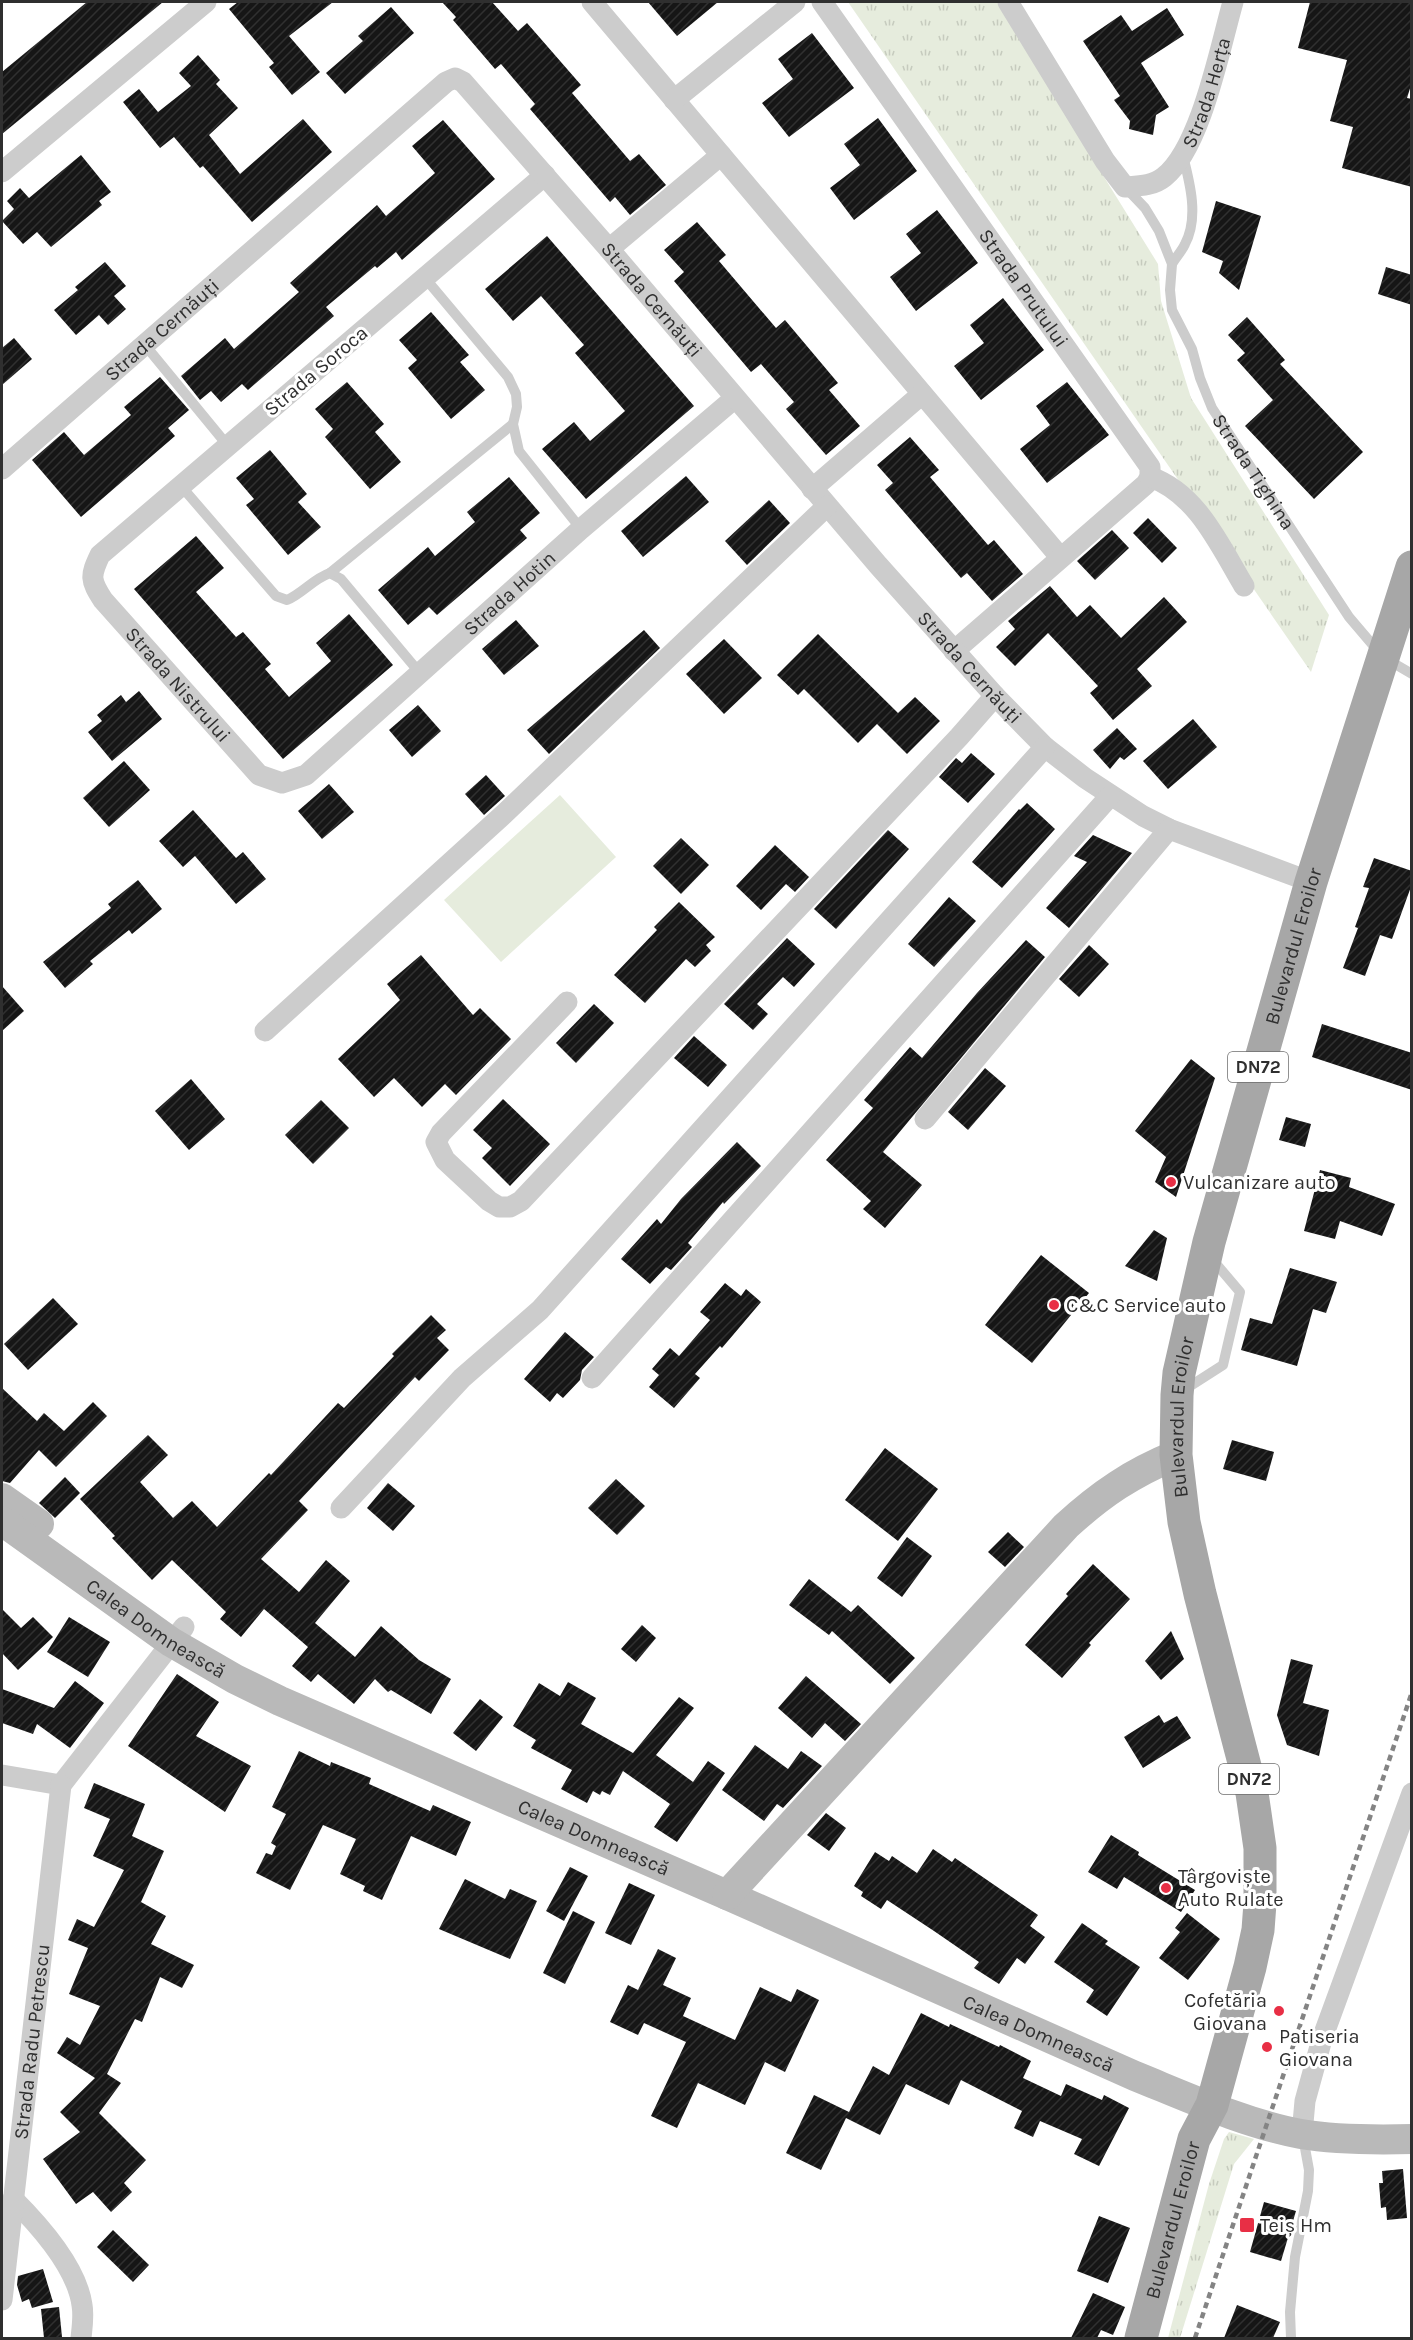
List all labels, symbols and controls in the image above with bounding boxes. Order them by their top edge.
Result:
street label: Strada Herța [1177,35,1235,152]
street label: Strada Prutului [974,224,1073,352]
street label: Strada Cernăuți [597,237,707,362]
street label: Strada Cernăuți [100,274,224,386]
street label: Strada Soroca [260,321,372,421]
street label: Strada Tighina [1207,409,1300,534]
street label: Strada Hotin [459,546,560,640]
street label: Strada Cernăuți [913,606,1027,728]
street label: Strada Nistrului [121,622,235,747]
street label: Bulevardul Eroilor [1260,864,1327,1027]
road number: DN72 [1228,1052,1288,1082]
place label: Vulcanizare auto [1183,1171,1336,1194]
marker: Vulcanizare auto [1164,1175,1178,1189]
place label: C&C Service auto [1066,1294,1226,1317]
marker: C&C Service auto [1047,1298,1061,1312]
street label: Bulevardul Eroilor [1164,1334,1199,1499]
street label: Calea Domnească [82,1574,230,1683]
road number: DN72 [1219,1764,1279,1794]
street label: Calea Domnească [514,1794,673,1880]
place label: Târgoviște Auto Rulate [1178,1865,1284,1911]
marker: Târgoviște Auto Rulate [1159,1881,1173,1895]
street label: Strada Radu Petrescu [9,1943,54,2141]
place label: Cofetăria Giovana [1184,1989,1267,2035]
street label: Calea Domnească [959,1990,1118,2077]
marker: Cofetăria Giovana [1272,2004,1286,2018]
place label: Patiseria Giovana [1279,2025,1360,2071]
marker: Patiseria Giovana [1260,2040,1274,2054]
street label: Bulevardul Eroilor [1140,2138,1205,2301]
place label: Teiș Hm [1260,2214,1332,2237]
marker: Teiș Hm [1238,2216,1256,2234]

